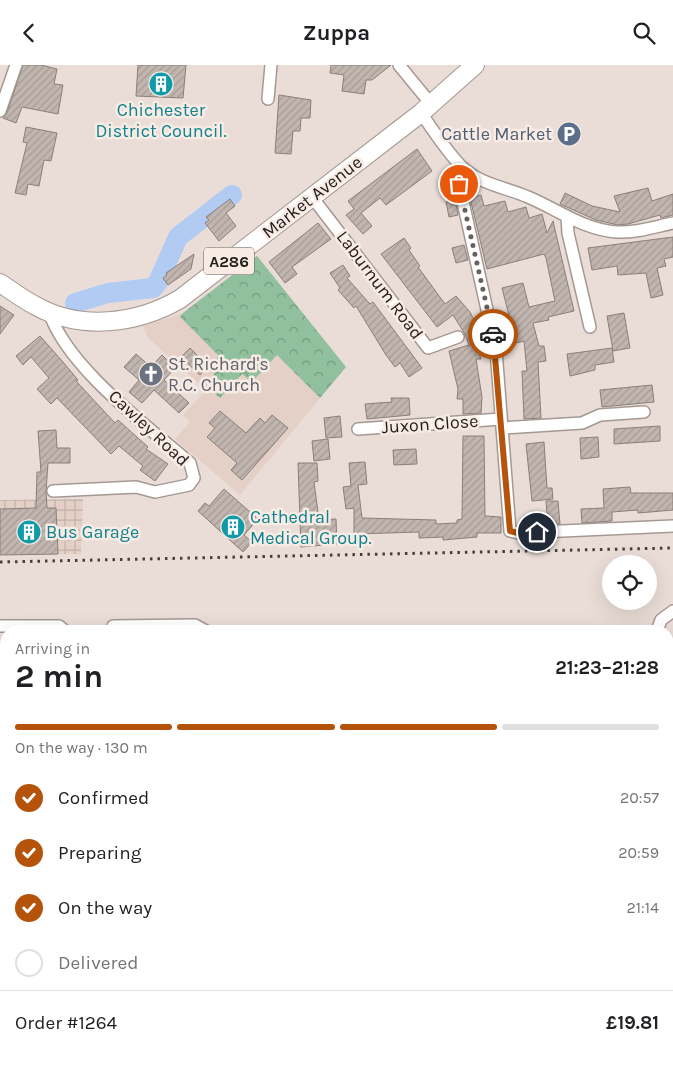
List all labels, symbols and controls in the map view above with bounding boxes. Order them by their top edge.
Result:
icon: back [15,19,43,47]
icon: search [630,19,658,47]
text: Zuppa [303,20,370,46]
building icon: Chichester District Council. [148,71,174,97]
place label: Chichester District Council. [95,99,227,142]
parking icon: Cattle Market [556,121,582,147]
place label: Cattle Market [441,123,552,145]
street label: Market Avenue [257,151,367,243]
pin [438,163,480,205]
icon: bag [445,170,473,198]
street label: Laburnum Road [332,226,428,344]
road number: A286 [204,247,254,275]
courier [468,309,518,359]
icon: car [479,320,507,348]
place label: St. Richard's R.C. Church [168,353,269,396]
church icon: St. Richard's R.C. Church [138,361,164,387]
street label: Cawley Road [104,385,194,471]
street label: Juxon Close [381,410,479,438]
place label: Cathedral Medical Group. [250,506,372,549]
pin [516,511,558,553]
building icon: Cathedral Medical Group. [220,514,246,540]
icon: home [523,518,551,546]
building icon: Bus Garage [16,519,42,545]
place label: Bus Garage [46,521,139,543]
map controls [602,555,657,610]
button: locate [602,555,657,610]
text: Arriving in [15,639,90,658]
text: 21:23–21:28 [555,657,659,679]
text: 2 min [15,658,103,695]
text: On the way · 130 m [15,738,148,757]
icon: check [15,784,43,812]
text: Confirmed [58,787,149,809]
text: 20:57 [620,788,659,807]
icon: check [15,839,43,867]
text: Preparing [58,842,141,864]
text: 20:59 [618,843,659,862]
icon: check [15,894,43,922]
text: On the way [58,897,152,919]
text: 21:14 [627,898,659,917]
text: Delivered [58,952,138,974]
text: Order #1264 [15,1012,117,1034]
text: £19.81 [606,1012,659,1034]

